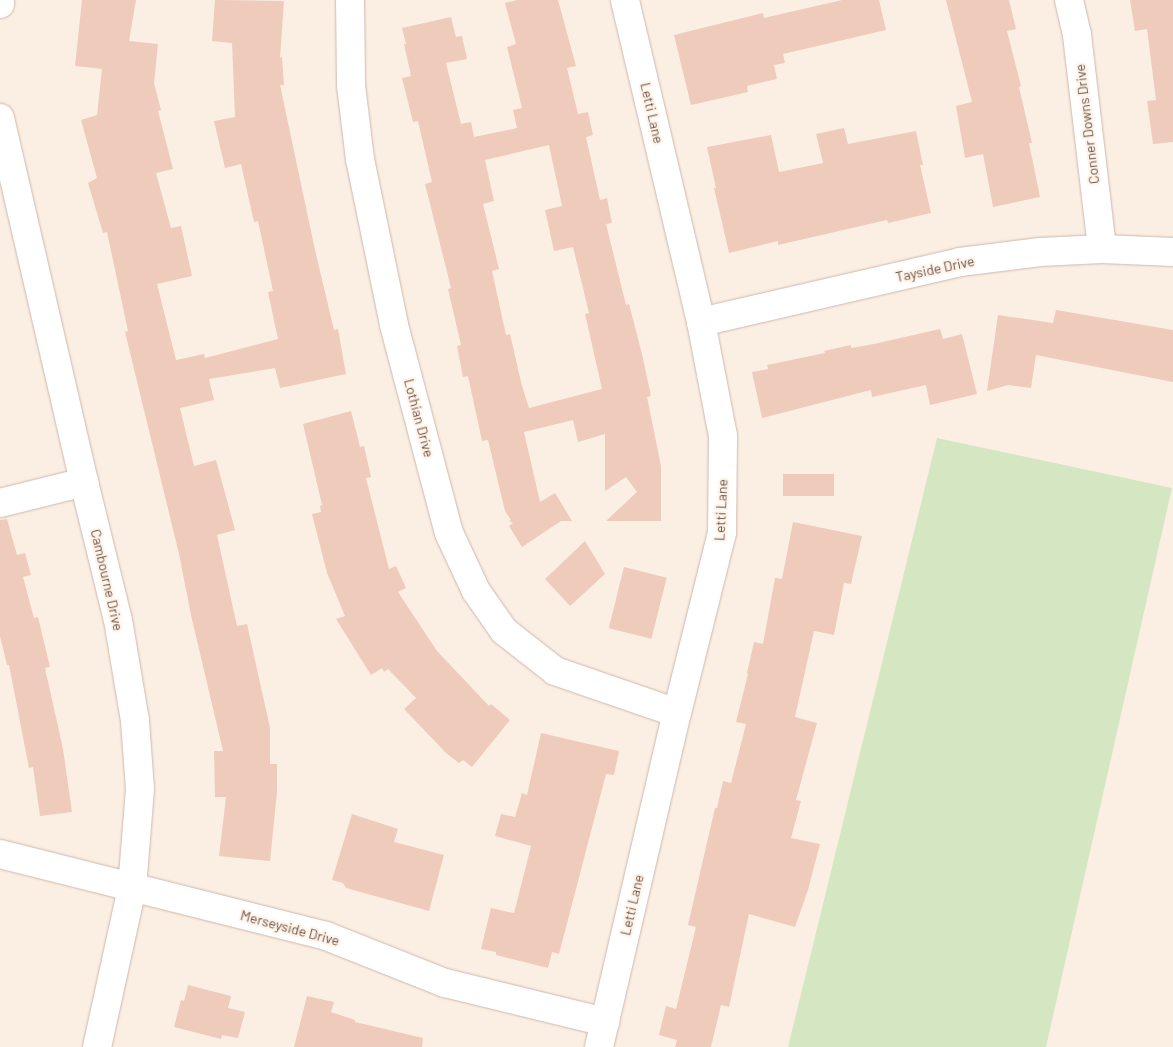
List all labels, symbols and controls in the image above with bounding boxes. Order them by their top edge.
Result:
street label: Conner Downs Drive [1071,63,1103,185]
street label: Letti Lane [637,81,667,145]
street label: Tayside Drive [894,252,976,286]
street label: Lothian Drive [400,377,438,459]
street label: Letti Lane [711,479,731,541]
street label: Cambourne Drive [87,528,127,632]
street label: Letti Lane [617,873,647,937]
street label: Merseyside Drive [239,907,341,949]

